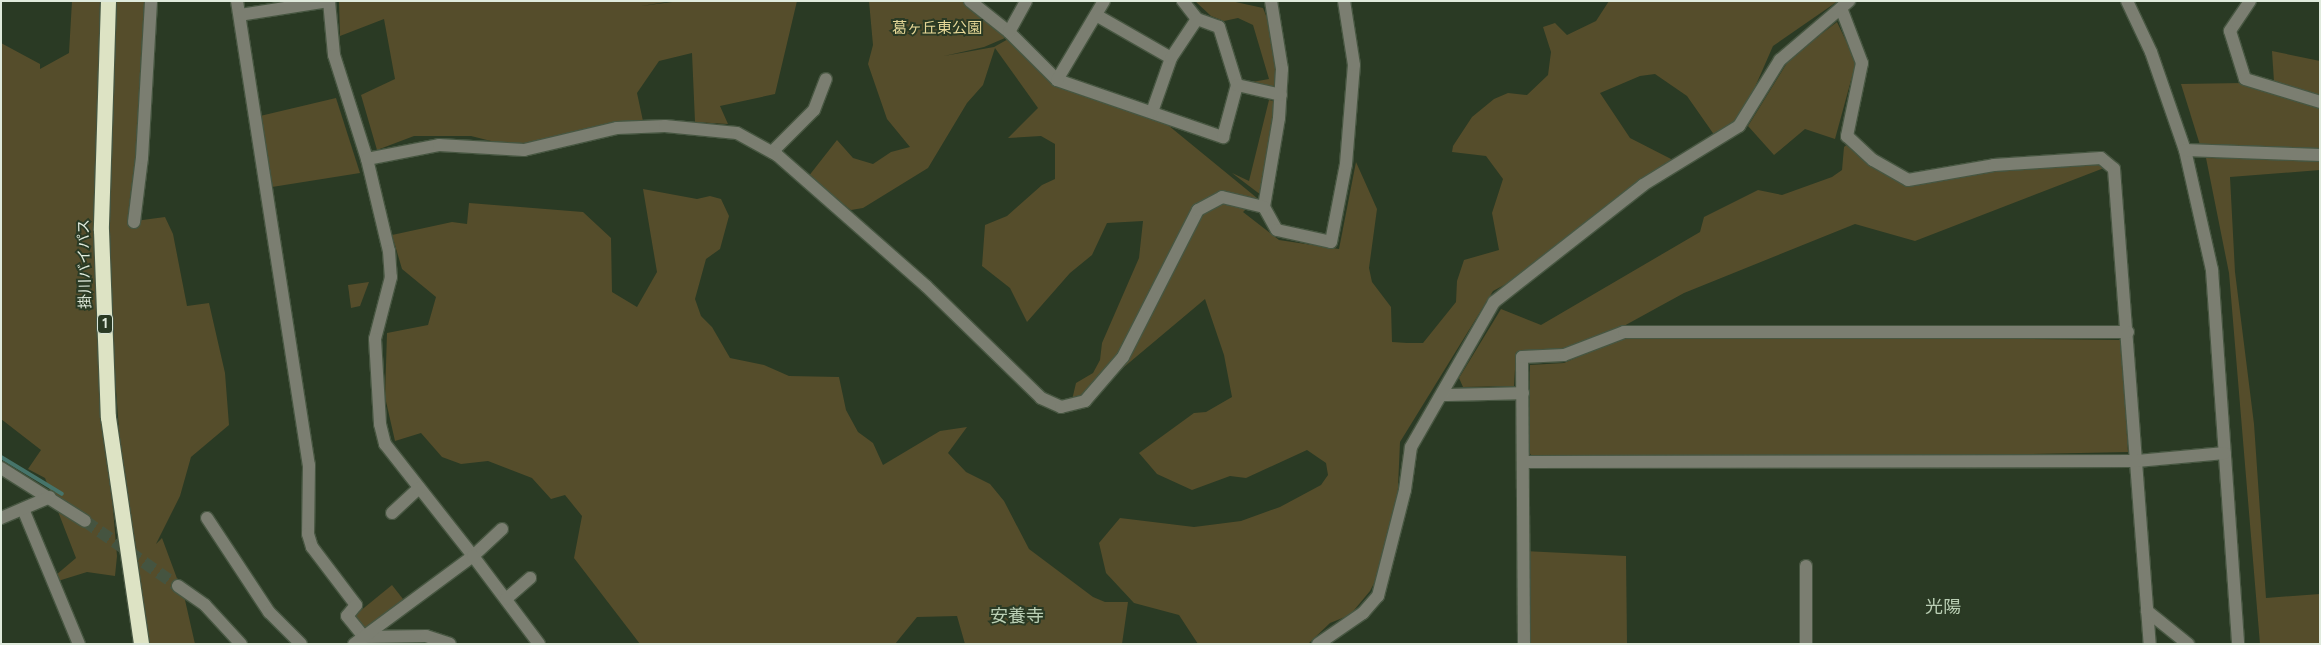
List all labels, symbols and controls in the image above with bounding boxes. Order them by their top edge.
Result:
park label: 葛ヶ丘東公園 [892,20,982,38]
street label: 掛川バイパス [75,219,95,309]
road number: 1 [96,312,114,336]
district label: 光陽 [1925,596,1961,618]
district label: 安養寺 [990,605,1044,627]

